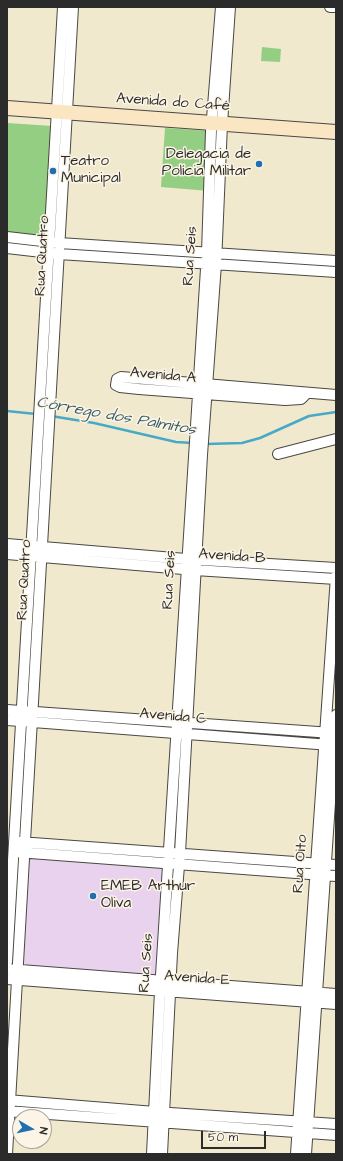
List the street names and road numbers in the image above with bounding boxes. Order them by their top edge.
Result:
street label: Avenida do Café [116,90,230,116]
street label: Rua Quatro [32,215,54,297]
street label: Rua Seis [180,226,202,286]
street label: Avenida A [129,364,197,388]
street label: Rua Quatro [14,539,36,621]
street label: Avenida B [198,546,266,568]
street label: Rua Seis [159,550,181,610]
street label: Avenida C [139,705,207,729]
street label: Rua Oito [290,834,312,894]
street label: Rua Seis [136,933,158,993]
street label: Avenida E [164,968,230,990]

